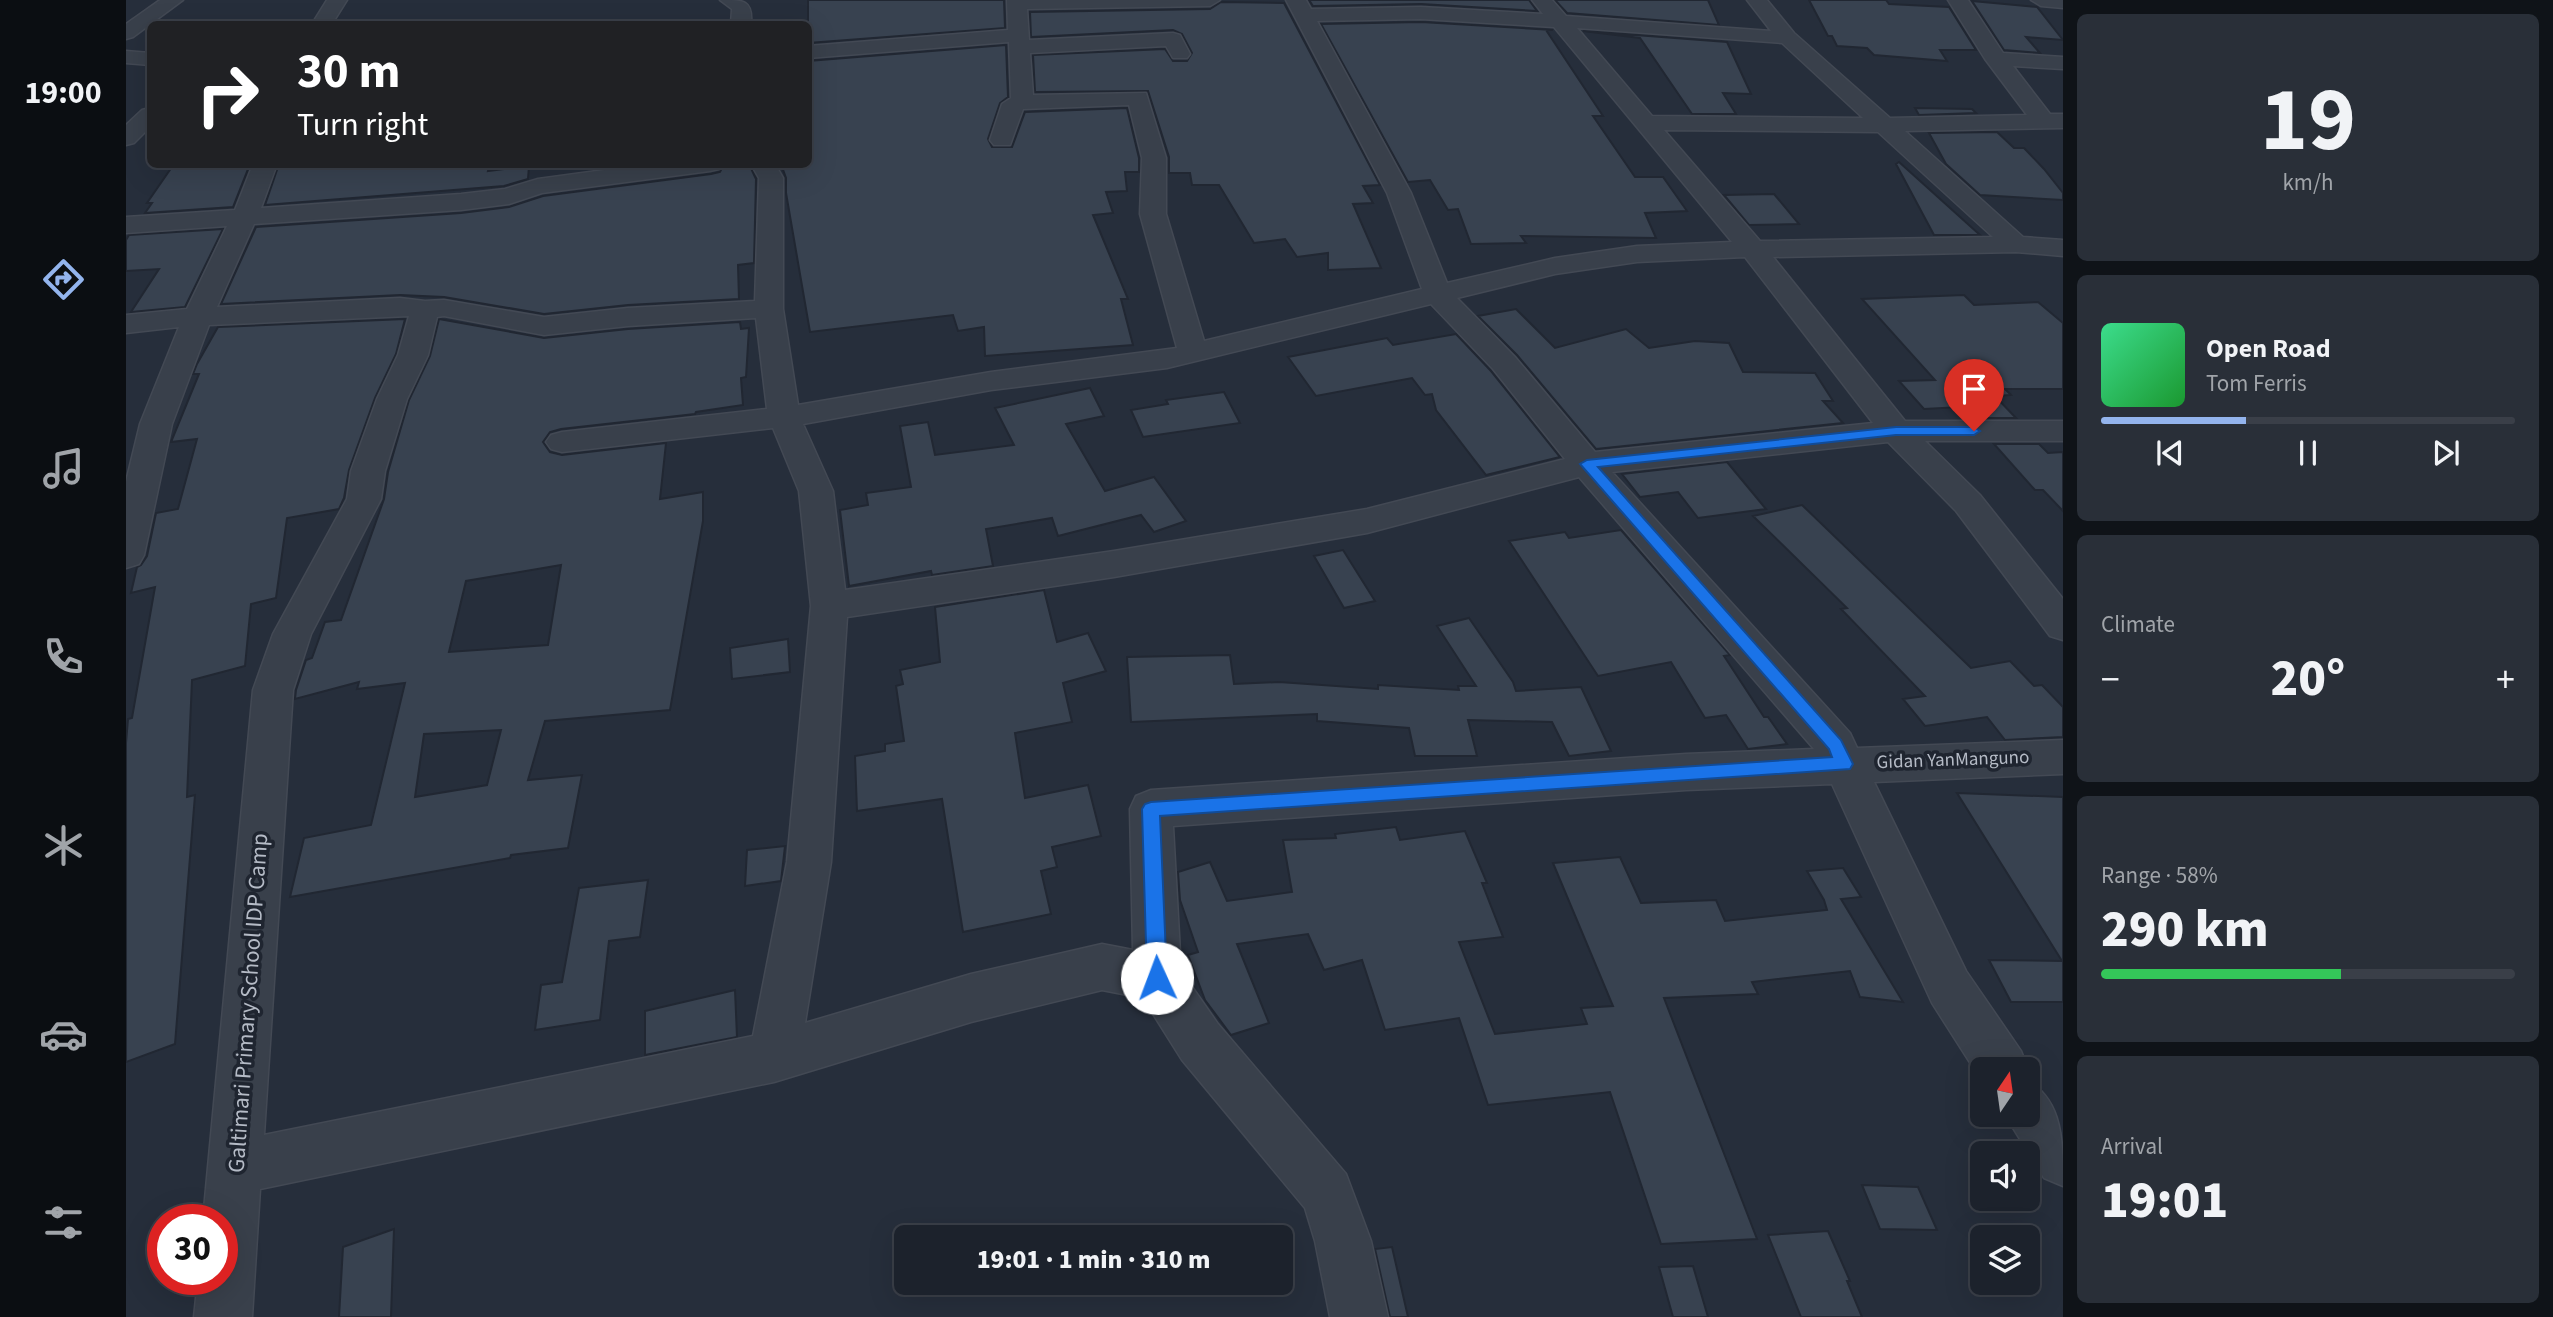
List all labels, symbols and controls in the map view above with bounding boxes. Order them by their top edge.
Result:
text: 30 m [297,37,401,107]
icon: right [182,49,273,140]
text: 19 [2260,56,2356,185]
text: 19:00 [24,70,102,116]
text: Turn right [297,102,428,148]
text: km/h [2282,166,2334,199]
icon: directions [39,255,88,304]
text: Open Road [2206,330,2331,367]
pin [1944,359,2004,431]
text: Tom Ferris [2206,367,2307,400]
icon: arrive [1955,370,1993,408]
icon: previous [2151,434,2189,472]
icon: pause [2289,434,2327,472]
icon: next [2427,434,2465,472]
icon: music [39,444,88,493]
text: Climate [2101,608,2175,641]
icon: phone [39,632,88,681]
text: 20° [2271,642,2345,716]
text: − [2101,653,2120,707]
text: + [2496,653,2515,707]
street label: Gidan YanManguno [1876,744,2030,776]
icon: climate [39,821,88,870]
street label: Galtimari Primary School IDP Camp [220,832,276,1174]
text: Range · 58% [2101,859,2218,892]
text: 290 km [2101,893,2269,967]
position arrow [1120,941,1194,1015]
icon: car [39,1010,88,1059]
north arrow [1970,1057,2040,1127]
map controls [1970,1057,2040,1295]
text: Arrival [2101,1130,2163,1163]
button: sound [1970,1141,2040,1211]
text: 19:01 [2101,1164,2228,1238]
icon: filters [39,1198,88,1247]
speed limit sign: 30 [147,1204,238,1295]
button: layers [1970,1225,2040,1295]
text: 19:01 · 1 min · 310 m [977,1241,1210,1278]

